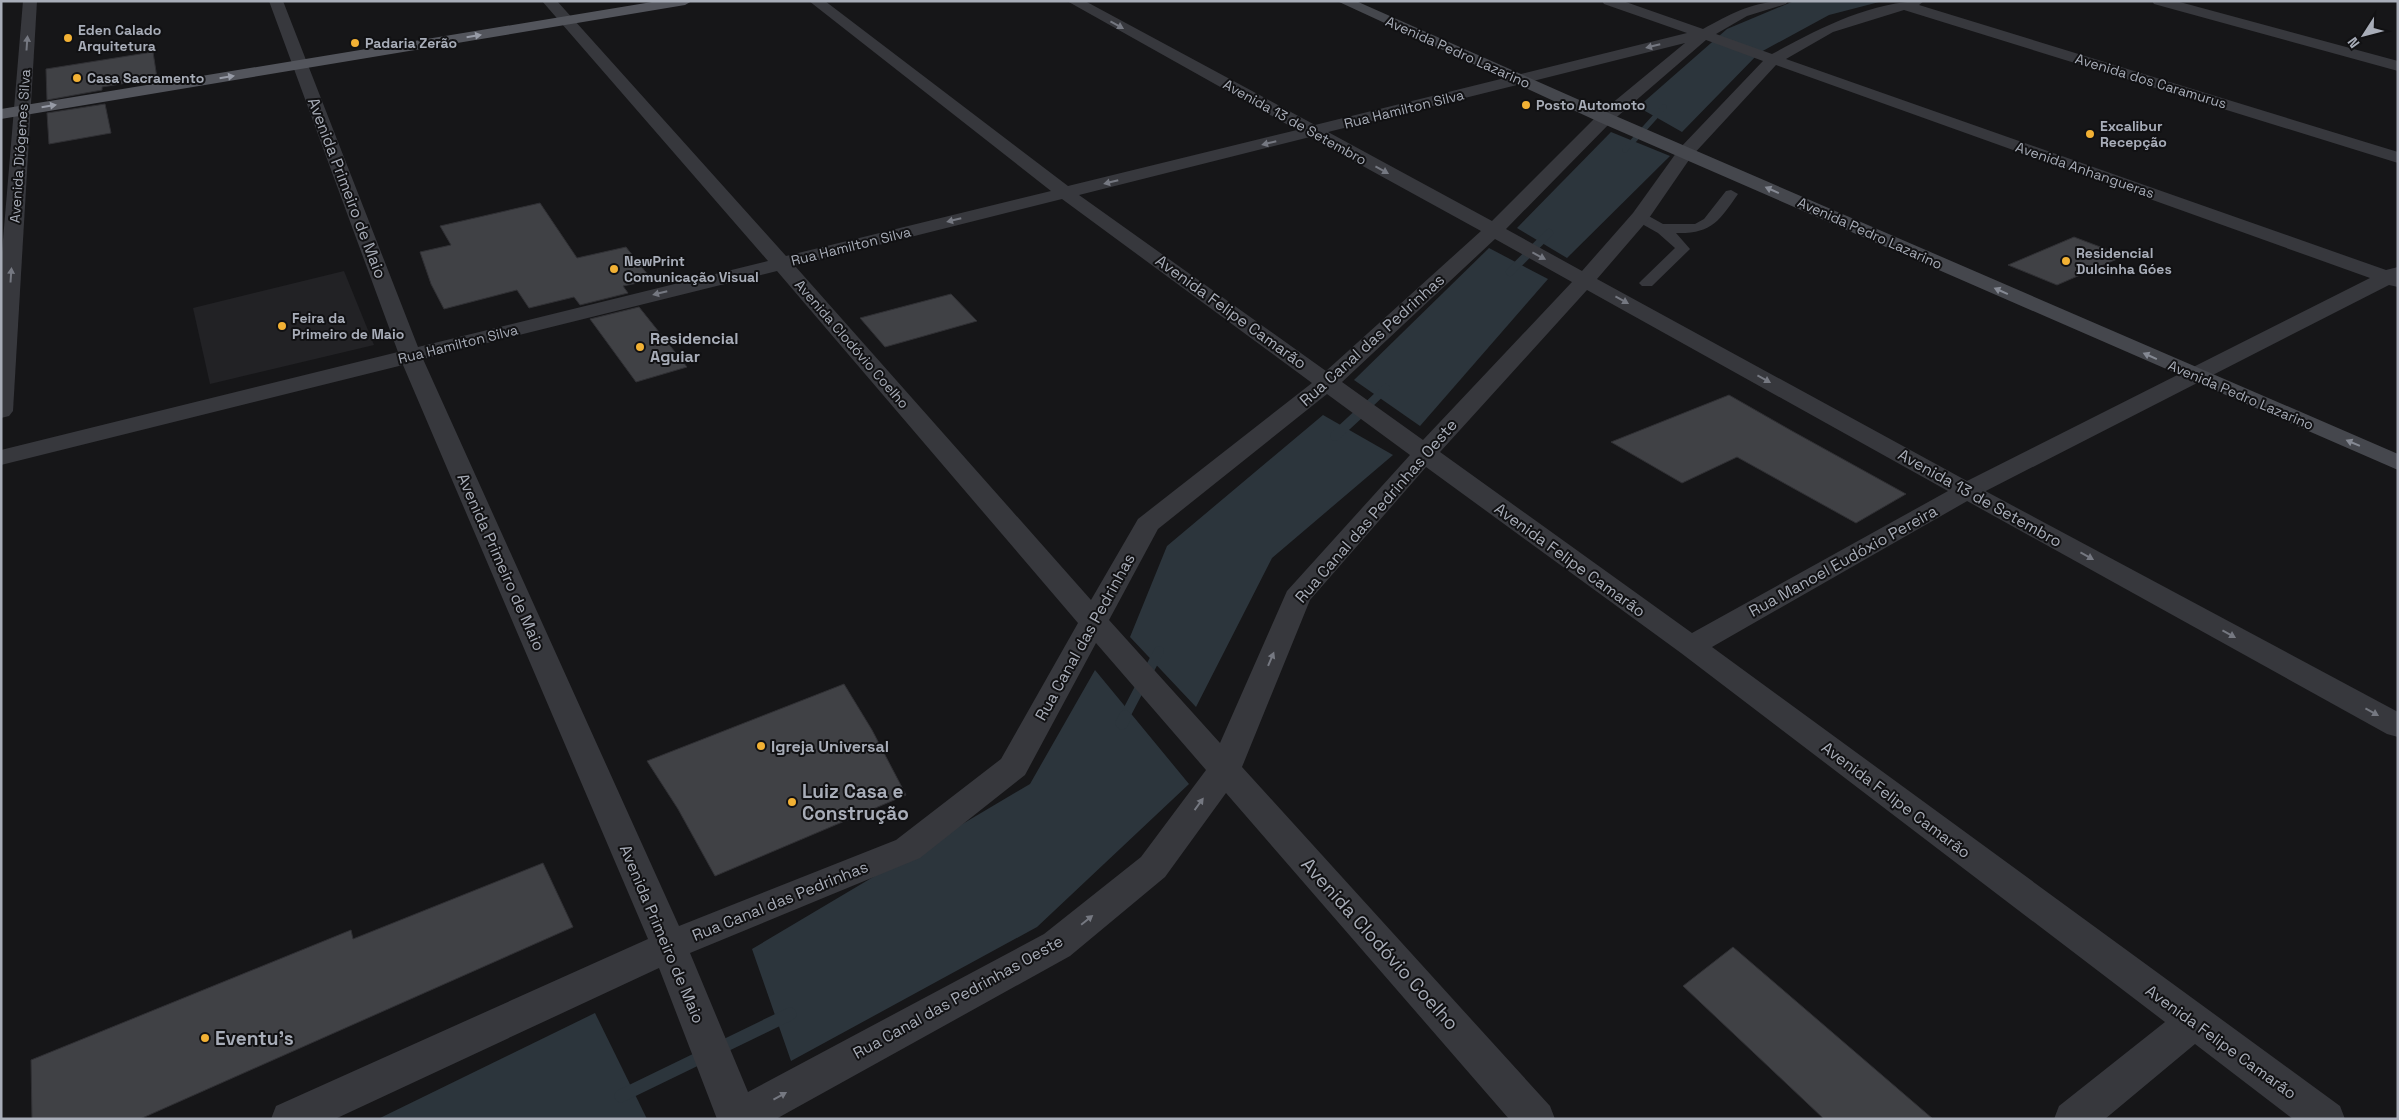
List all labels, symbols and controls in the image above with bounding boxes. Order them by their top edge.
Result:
north arrow [2339,10,2389,60]
street label: Avenida Pedro Lazarino [1383,12,1533,92]
one-way arrow [1110,20,1123,29]
place label: Eden Calado Arquitetura [78,21,161,55]
marker: Eden Calado Arquitetura [62,32,74,44]
one-way arrow [466,32,482,40]
place label: Padaria Zerão [365,34,457,52]
text: N [2343,34,2364,52]
one-way arrow [24,35,32,51]
marker: Padaria Zerão [349,37,361,49]
one-way arrow [1645,43,1660,51]
street label: Avenida dos Caramurus [2073,49,2229,113]
street label: Avenida Diógenes Silva [6,69,34,223]
place label: Casa Sacramento [87,69,204,87]
marker: Casa Sacramento [71,72,83,84]
one-way arrow [219,73,235,81]
street label: Avenida 13 de Setembro [1220,75,1370,169]
street label: Rua Hamilton Silva [1342,85,1466,133]
street label: Avenida Primeiro de Maio [303,95,391,281]
place label: Posto Automoto [1536,96,1645,114]
marker: Posto Automoto [1520,99,1532,111]
one-way arrow [42,102,58,110]
place label: Excalibur Recepção [2100,117,2167,151]
marker: Excalibur Recepção [2084,128,2096,140]
street label: Avenida Anhangueras [2013,138,2157,202]
one-way arrow [1262,139,1277,147]
one-way arrow [1376,165,1389,174]
one-way arrow [1104,178,1119,186]
one-way arrow [1765,186,1779,194]
street label: Avenida Pedro Lazarino [1795,193,1945,273]
one-way arrow [946,216,961,224]
street label: Rua Hamilton Silva [789,222,913,270]
place label: Residencial Dulcinha Góes [2076,244,2172,278]
street label: Avenida Felipe Camarão [1151,250,1311,374]
one-way arrow [1533,251,1546,260]
place label: NewPrint Comunicação Visual [624,252,759,286]
marker: Residencial Dulcinha Góes [2060,255,2072,267]
marker: NewPrint Comunicação Visual [608,263,620,275]
one-way arrow [7,267,15,283]
street label: Rua Canal das Pedrinhas [1295,269,1449,411]
street label: Avenida Clodóvio Coelho [791,276,913,412]
one-way arrow [1994,286,2008,294]
one-way arrow [652,289,667,297]
one-way arrow [1615,296,1629,304]
place label: Feira da Primeiro de Maio [292,309,404,343]
marker: Feira da Primeiro de Maio [276,320,288,332]
street label: Rua Hamilton Silva [396,320,520,368]
place label: Residencial Aguiar [650,328,738,367]
marker: Residencial Aguiar [634,341,646,353]
one-way arrow [2143,351,2157,359]
street label: Avenida Pedro Lazarino [2165,356,2317,434]
one-way arrow [1757,374,1771,383]
street label: Rua Canal das Pedrinhas Oeste [1290,415,1462,607]
one-way arrow [2346,439,2360,447]
street label: Avenida 13 de Setembro [1894,444,2066,552]
street label: Avenida Primeiro de Maio [452,470,550,654]
street label: Avenida Felipe Camarão [1490,498,1650,622]
street label: Rua Manoel Eudóxio Pereira [1745,500,1941,622]
street label: Rua Canal das Pedrinhas [1030,550,1140,724]
one-way arrow [2079,552,2094,560]
one-way arrow [2222,630,2237,638]
one-way arrow [1267,652,1275,666]
one-way arrow [2365,708,2379,716]
place label: Igreja Universal [771,736,889,757]
street label: Avenida Felipe Camarão [1817,737,1975,863]
marker: Igreja Universal [755,740,767,752]
place label: Luiz Casa e Construção [802,779,909,826]
marker: Luiz Casa e Construção [786,796,798,808]
one-way arrow [1194,797,1204,811]
street label: Avenida Primeiro de Maio [615,841,709,1027]
street label: Avenida Clodóvio Coelho [1296,852,1464,1036]
street label: Rua Canal das Pedrinhas [689,856,871,946]
one-way arrow [1081,914,1094,925]
street label: Rua Canal das Pedrinhas Oeste [849,930,1067,1064]
street label: Avenida Felipe Camarão [2141,980,2301,1104]
place label: Eventu's [215,1026,294,1051]
marker: Eventu's [199,1032,211,1044]
one-way arrow [773,1091,786,1100]

